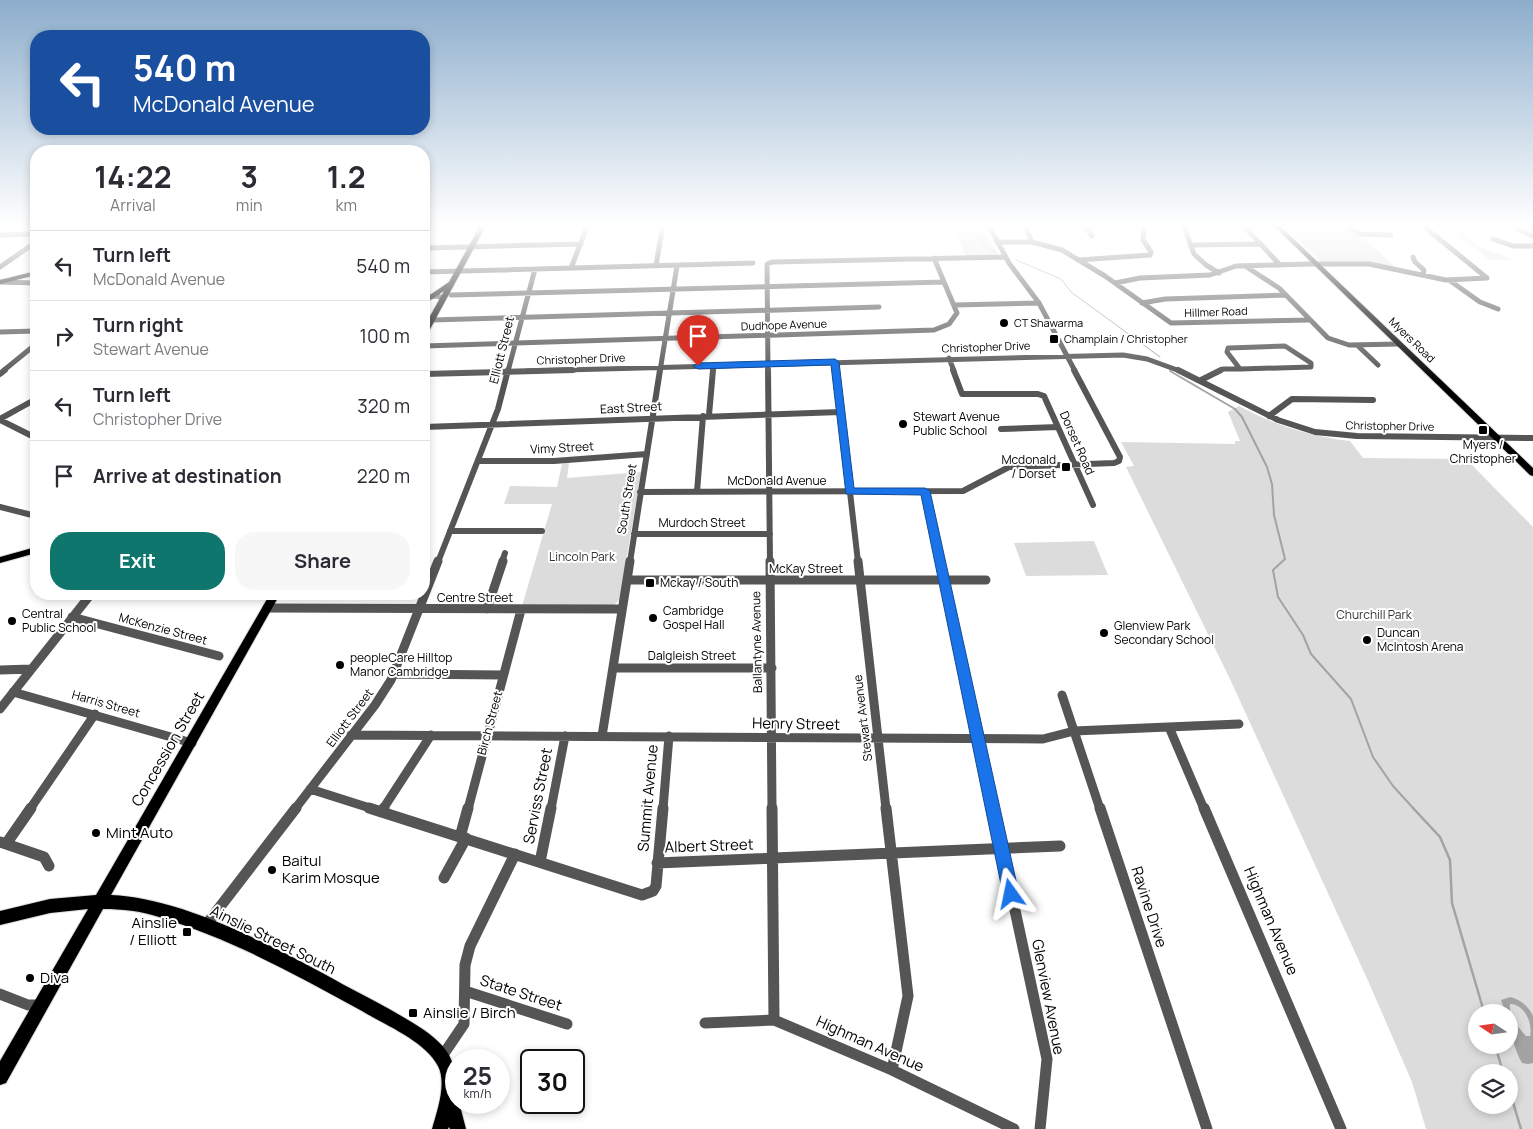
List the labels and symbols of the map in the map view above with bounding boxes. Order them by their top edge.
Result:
street label: Hillmer Road [1184,303,1248,320]
street label: Elliott Street [485,314,518,385]
street label: Myers Road [1386,314,1439,366]
pin [677,315,719,366]
street label: Dudhope Avenue [741,315,828,334]
place label: CT Shawarma [1014,315,1083,330]
marker: CT Shawarma [998,317,1010,329]
place label: Champlain / Christopher [1064,331,1188,346]
marker: Champlain / Christopher [1048,333,1060,345]
street label: Christopher Drive [941,337,1031,356]
street label: Christopher Drive [536,349,626,368]
street label: East Street [599,397,663,418]
place label: Stewart Avenue Public School [913,408,1000,439]
street label: Dorset Road [1056,408,1099,477]
street label: Christopher Drive [1345,417,1435,434]
marker: Stewart Avenue Public School [897,418,909,430]
marker: Myers / Christopher [1477,424,1489,436]
place label: Myers / Christopher [1450,436,1517,467]
street label: Vimy Street [530,437,594,458]
place label: Mcdonald / Dorset [1002,451,1056,482]
marker: Mcdonald / Dorset [1060,461,1072,473]
street label: South Street [613,462,641,535]
street label: McDonald Avenue [727,472,827,489]
street label: Murdoch Street [658,514,746,531]
park label: Lincoln Park [549,548,616,565]
street label: McKay Street [769,560,843,577]
place label: Mckay / South [660,574,738,591]
marker: Mckay / South [644,577,656,589]
street label: Centre Street [437,589,513,606]
street label: Ballantyne Avenue [747,591,766,693]
place label: Cambridge Gospel Hall [663,602,725,633]
place label: Central Public School [22,605,96,636]
park label: Churchill Park [1336,606,1413,623]
street label: McKenzie Street [117,609,210,649]
marker: Cambridge Gospel Hall [647,612,659,624]
marker: Central Public School [6,615,18,627]
place label: Glenview Park Secondary School [1114,617,1214,648]
place label: Duncan McIntosh Arena [1377,624,1464,655]
marker: Glenview Park Secondary School [1098,627,1110,639]
marker: Duncan McIntosh Arena [1361,634,1373,646]
street label: Dalgleish Street [648,647,736,664]
place label: peopleCare Hilltop Manor Cambridge [350,649,452,680]
marker: peopleCare Hilltop Manor Cambridge [334,659,346,671]
street label: Stewart Avenue [849,674,876,762]
street label: Elliott Street [322,685,377,750]
street label: Harris Street [70,686,142,721]
street label: Concession Street [126,687,209,810]
street label: Birch Street [473,689,506,757]
street label: Henry Street [752,712,840,735]
street label: Summit Avenue [632,743,663,852]
street label: Serviss Street [518,746,557,846]
place label: Mint Auto [106,822,173,843]
marker: Mint Auto [90,827,102,839]
street label: Albert Street [664,833,754,858]
place label: Baitul Karim Mosque [282,850,380,888]
street label: Highman Avenue [1239,863,1304,978]
marker: Baitul Karim Mosque [266,864,278,876]
street label: Ravine Drive [1126,864,1173,950]
position arrow [984,867,1036,919]
street label: Ainslie Street South [207,900,340,979]
place label: Ainslie / Elliott [129,912,177,950]
marker: Ainslie / Elliott [181,926,193,938]
street label: Glenview Avenue [1027,937,1070,1057]
place label: Diva [40,967,69,988]
street label: State Street [477,969,565,1016]
marker: Diva [24,972,36,984]
place label: Ainslie / Birch [423,1002,516,1023]
north arrow [1468,1004,1518,1054]
marker: Ainslie / Birch [407,1007,419,1019]
street label: Highman Avenue [813,1010,928,1077]
speed limit sign: 30 [520,1049,585,1114]

